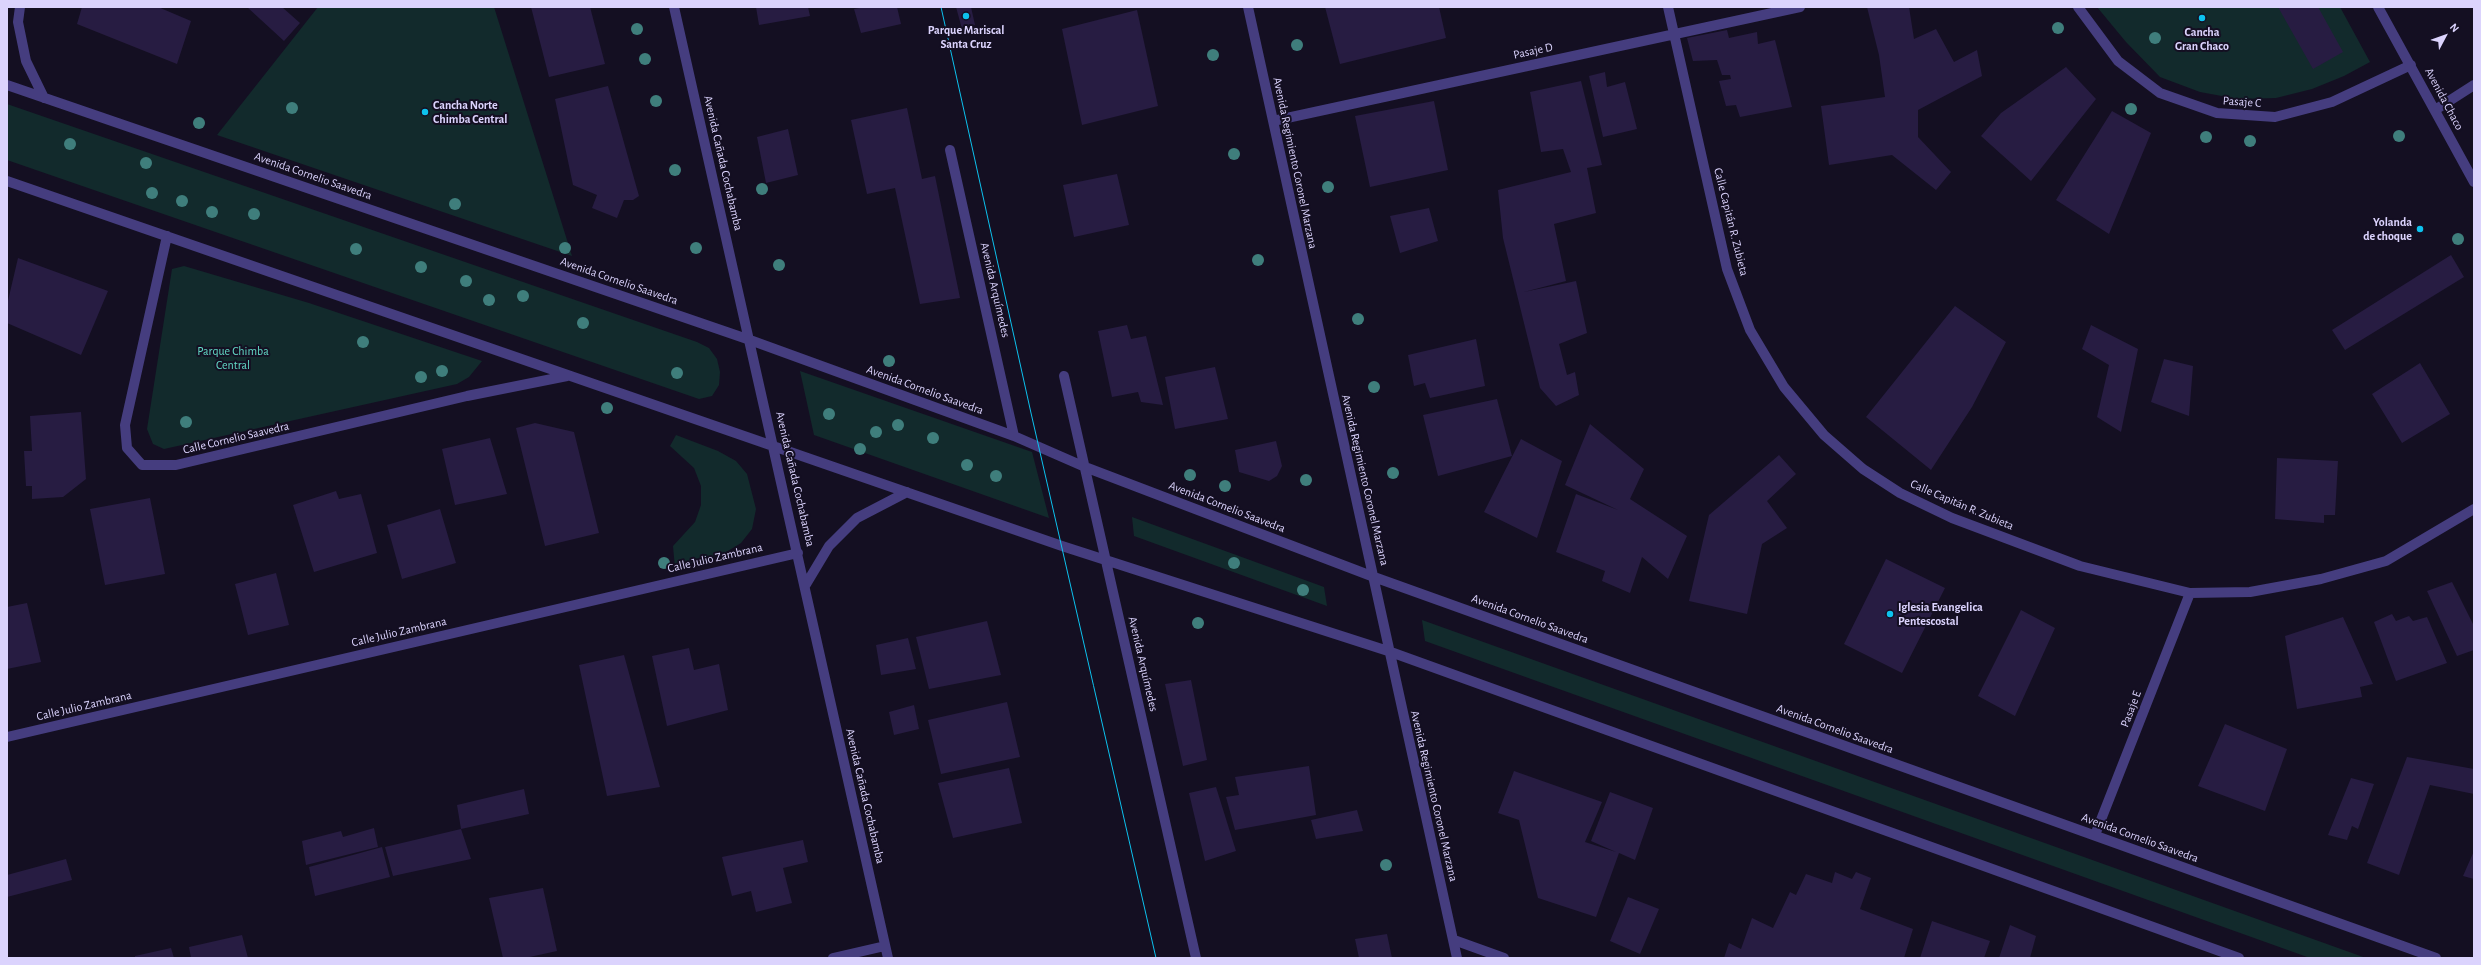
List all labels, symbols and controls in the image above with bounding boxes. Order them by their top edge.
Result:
marker: Parque Mariscal Santa Cruz [961,11,971,21]
marker: Cancha Gran Chaco [2197,13,2207,23]
north arrow [2425,16,2465,56]
text: N [2448,21,2461,34]
place label: Parque Mariscal Santa Cruz [928,23,1004,51]
place label: Cancha Gran Chaco [2175,25,2229,53]
street label: Pasaje D [1512,40,1554,62]
street label: Avenida Chaco [2422,65,2466,133]
street label: Avenida Regimiento Coronel Marzana [1270,76,1320,250]
street label: Pasaje C [2222,93,2262,111]
street label: Avenida Cañada Cochabamba [700,94,746,232]
place label: Cancha Norte Chimba Central [433,98,507,126]
marker: Cancha Norte Chimba Central [420,107,430,117]
street label: Avenida Cornelio Saavedra [252,149,374,203]
street label: Calle Capitán R. Zubieta [1711,166,1751,278]
place label: Yolanda de choque [2363,215,2412,243]
marker: Yolanda de choque [2415,224,2425,234]
street label: Avenida Arquímedes [977,241,1013,339]
street label: Avenida Cornelio Saavedra [558,254,680,308]
park label: Parque Chimba Central [197,344,269,372]
street label: Avenida Cornelio Saavedra [865,362,985,418]
street label: Avenida Regimiento Coronel Marzana [1338,393,1392,567]
street label: Avenida Cañada Cochabamba [772,410,818,548]
street label: Calle Cornelio Saavedra [181,419,291,457]
street label: Calle Capitán R. Zubieta [1908,477,2016,533]
street label: Avenida Cornelio Saavedra [1167,478,1287,536]
street label: Calle Julio Zambrana [666,540,764,576]
street label: Avenida Cornelio Saavedra [1470,591,1590,647]
place label: Iglesia Evangelica Pentescostal [1898,600,1983,628]
marker: Iglesia Evangelica Pentescostal [1885,609,1895,619]
street label: Calle Julio Zambrana [350,614,448,650]
street label: Avenida Arquímedes [1125,615,1161,713]
street label: Calle Julio Zambrana [35,688,133,724]
street label: Pasaje E [2117,689,2145,729]
street label: Avenida Cornelio Saavedra [1775,701,1895,757]
street label: Avenida Regimiento Coronel Marzana [1407,709,1461,883]
street label: Avenida Cañada Cochabamba [842,727,888,865]
street label: Avenida Cornelio Saavedra [2080,810,2200,866]

